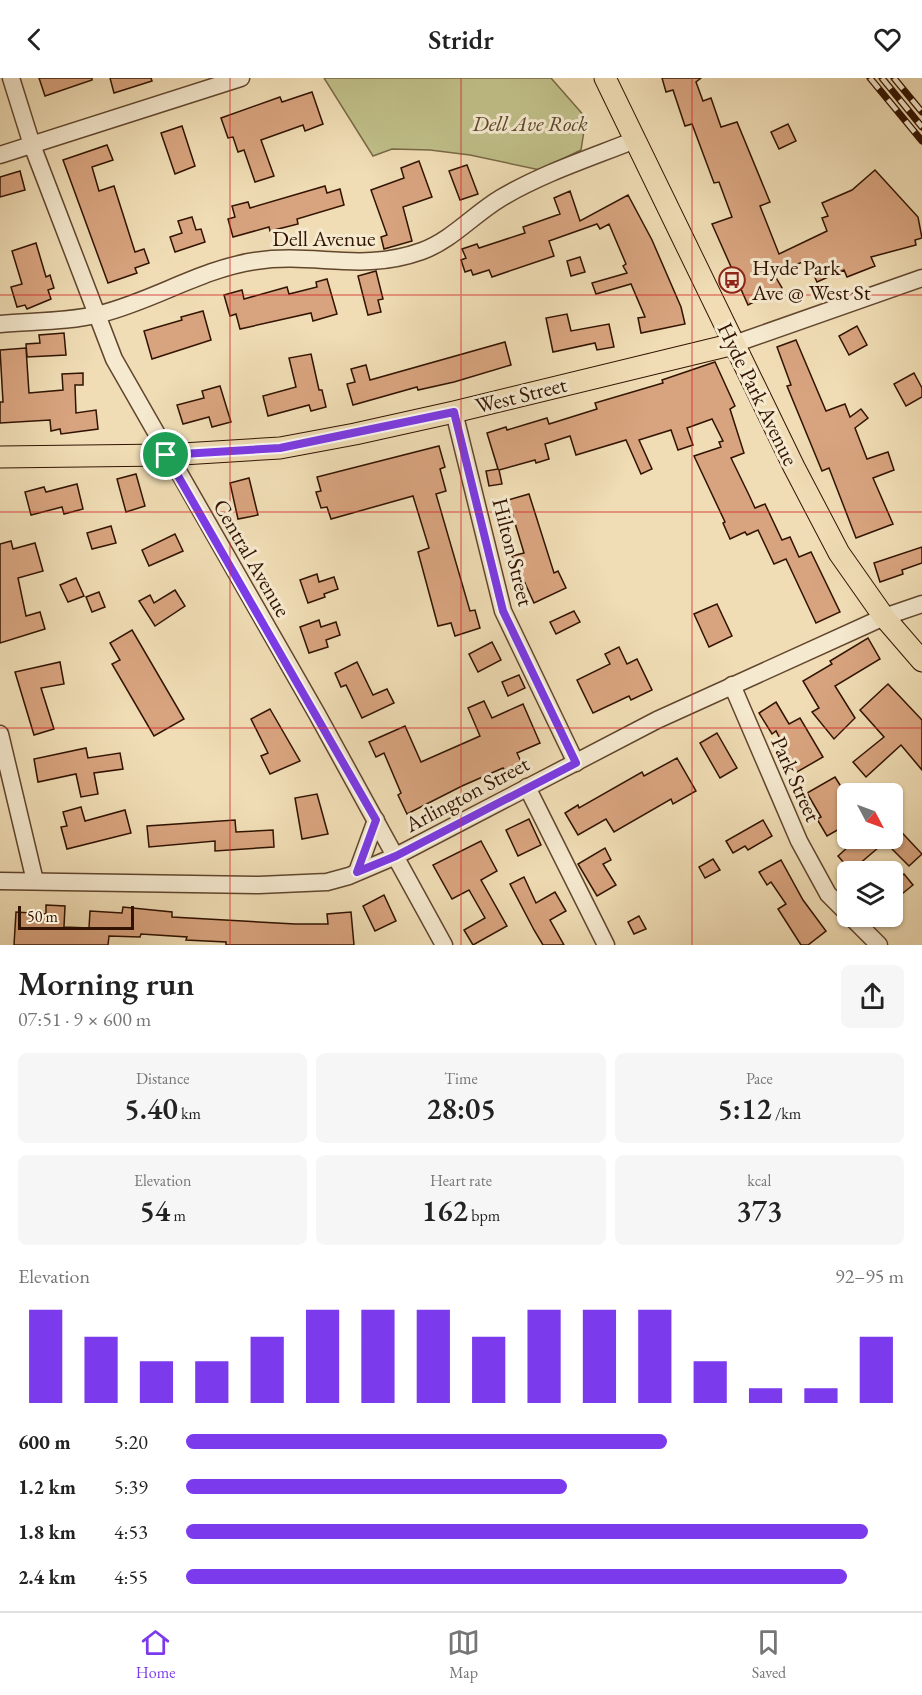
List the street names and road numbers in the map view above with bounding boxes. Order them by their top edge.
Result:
street label: Dell Avenue [272,224,376,253]
street label: Hyde Park Avenue [711,318,805,471]
street label: West Street [472,370,570,420]
street label: Central Avenue [207,494,298,623]
street label: Hilton Street [486,495,540,609]
street label: Park Street [764,732,828,826]
street label: Arlington Street [399,749,534,839]

